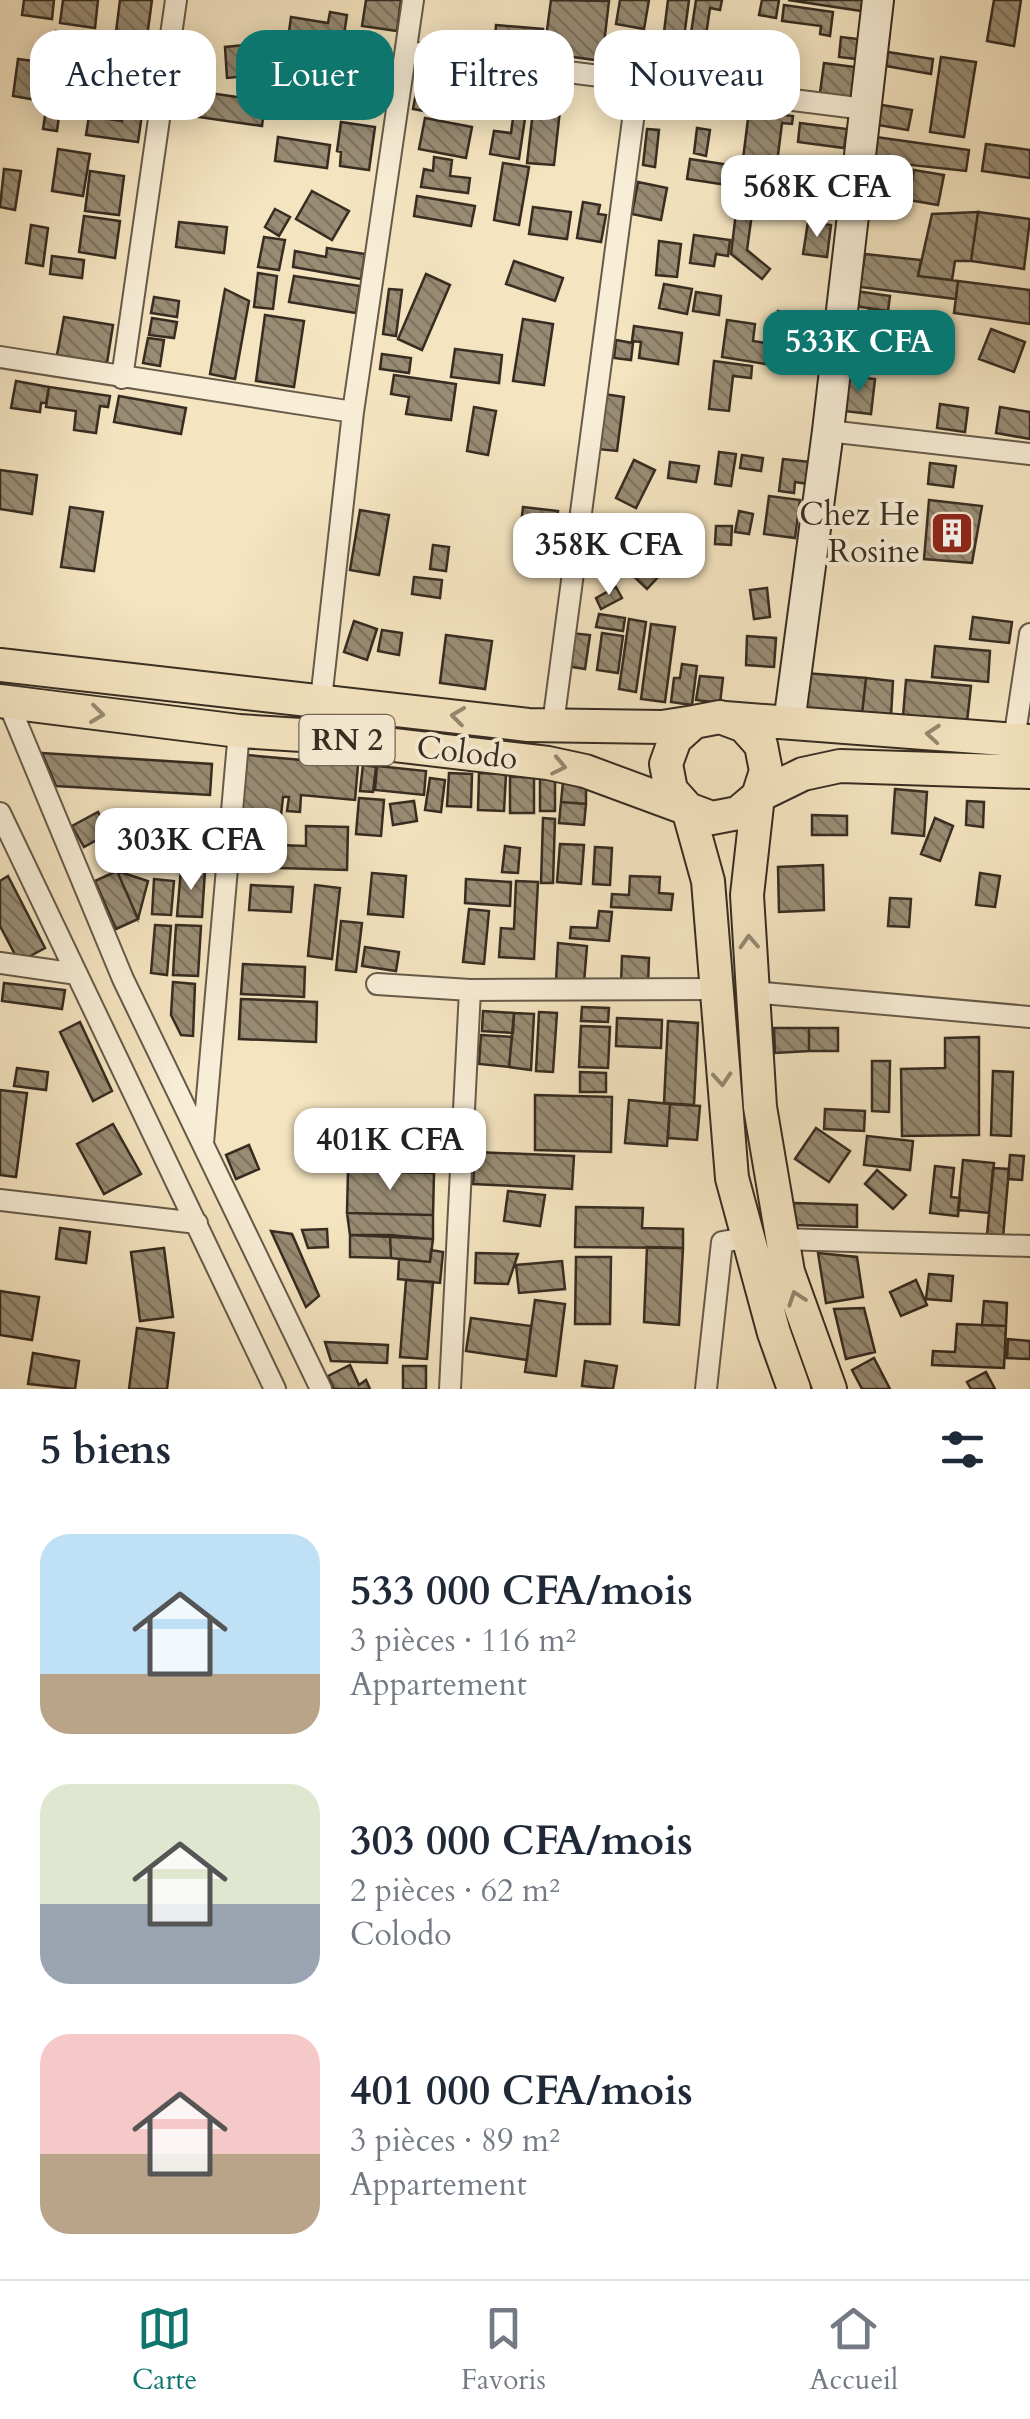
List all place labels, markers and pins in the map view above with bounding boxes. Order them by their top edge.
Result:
pin: 568K CFA [714,155,920,240]
pin: 533K CFA [756,310,962,395]
place label: Chez He Rosine [799,493,920,574]
building icon: Chez He Rosine [929,510,975,556]
pin: 358K CFA [506,513,712,598]
pin: 303K CFA [88,808,294,893]
pin: 401K CFA [287,1108,493,1193]

